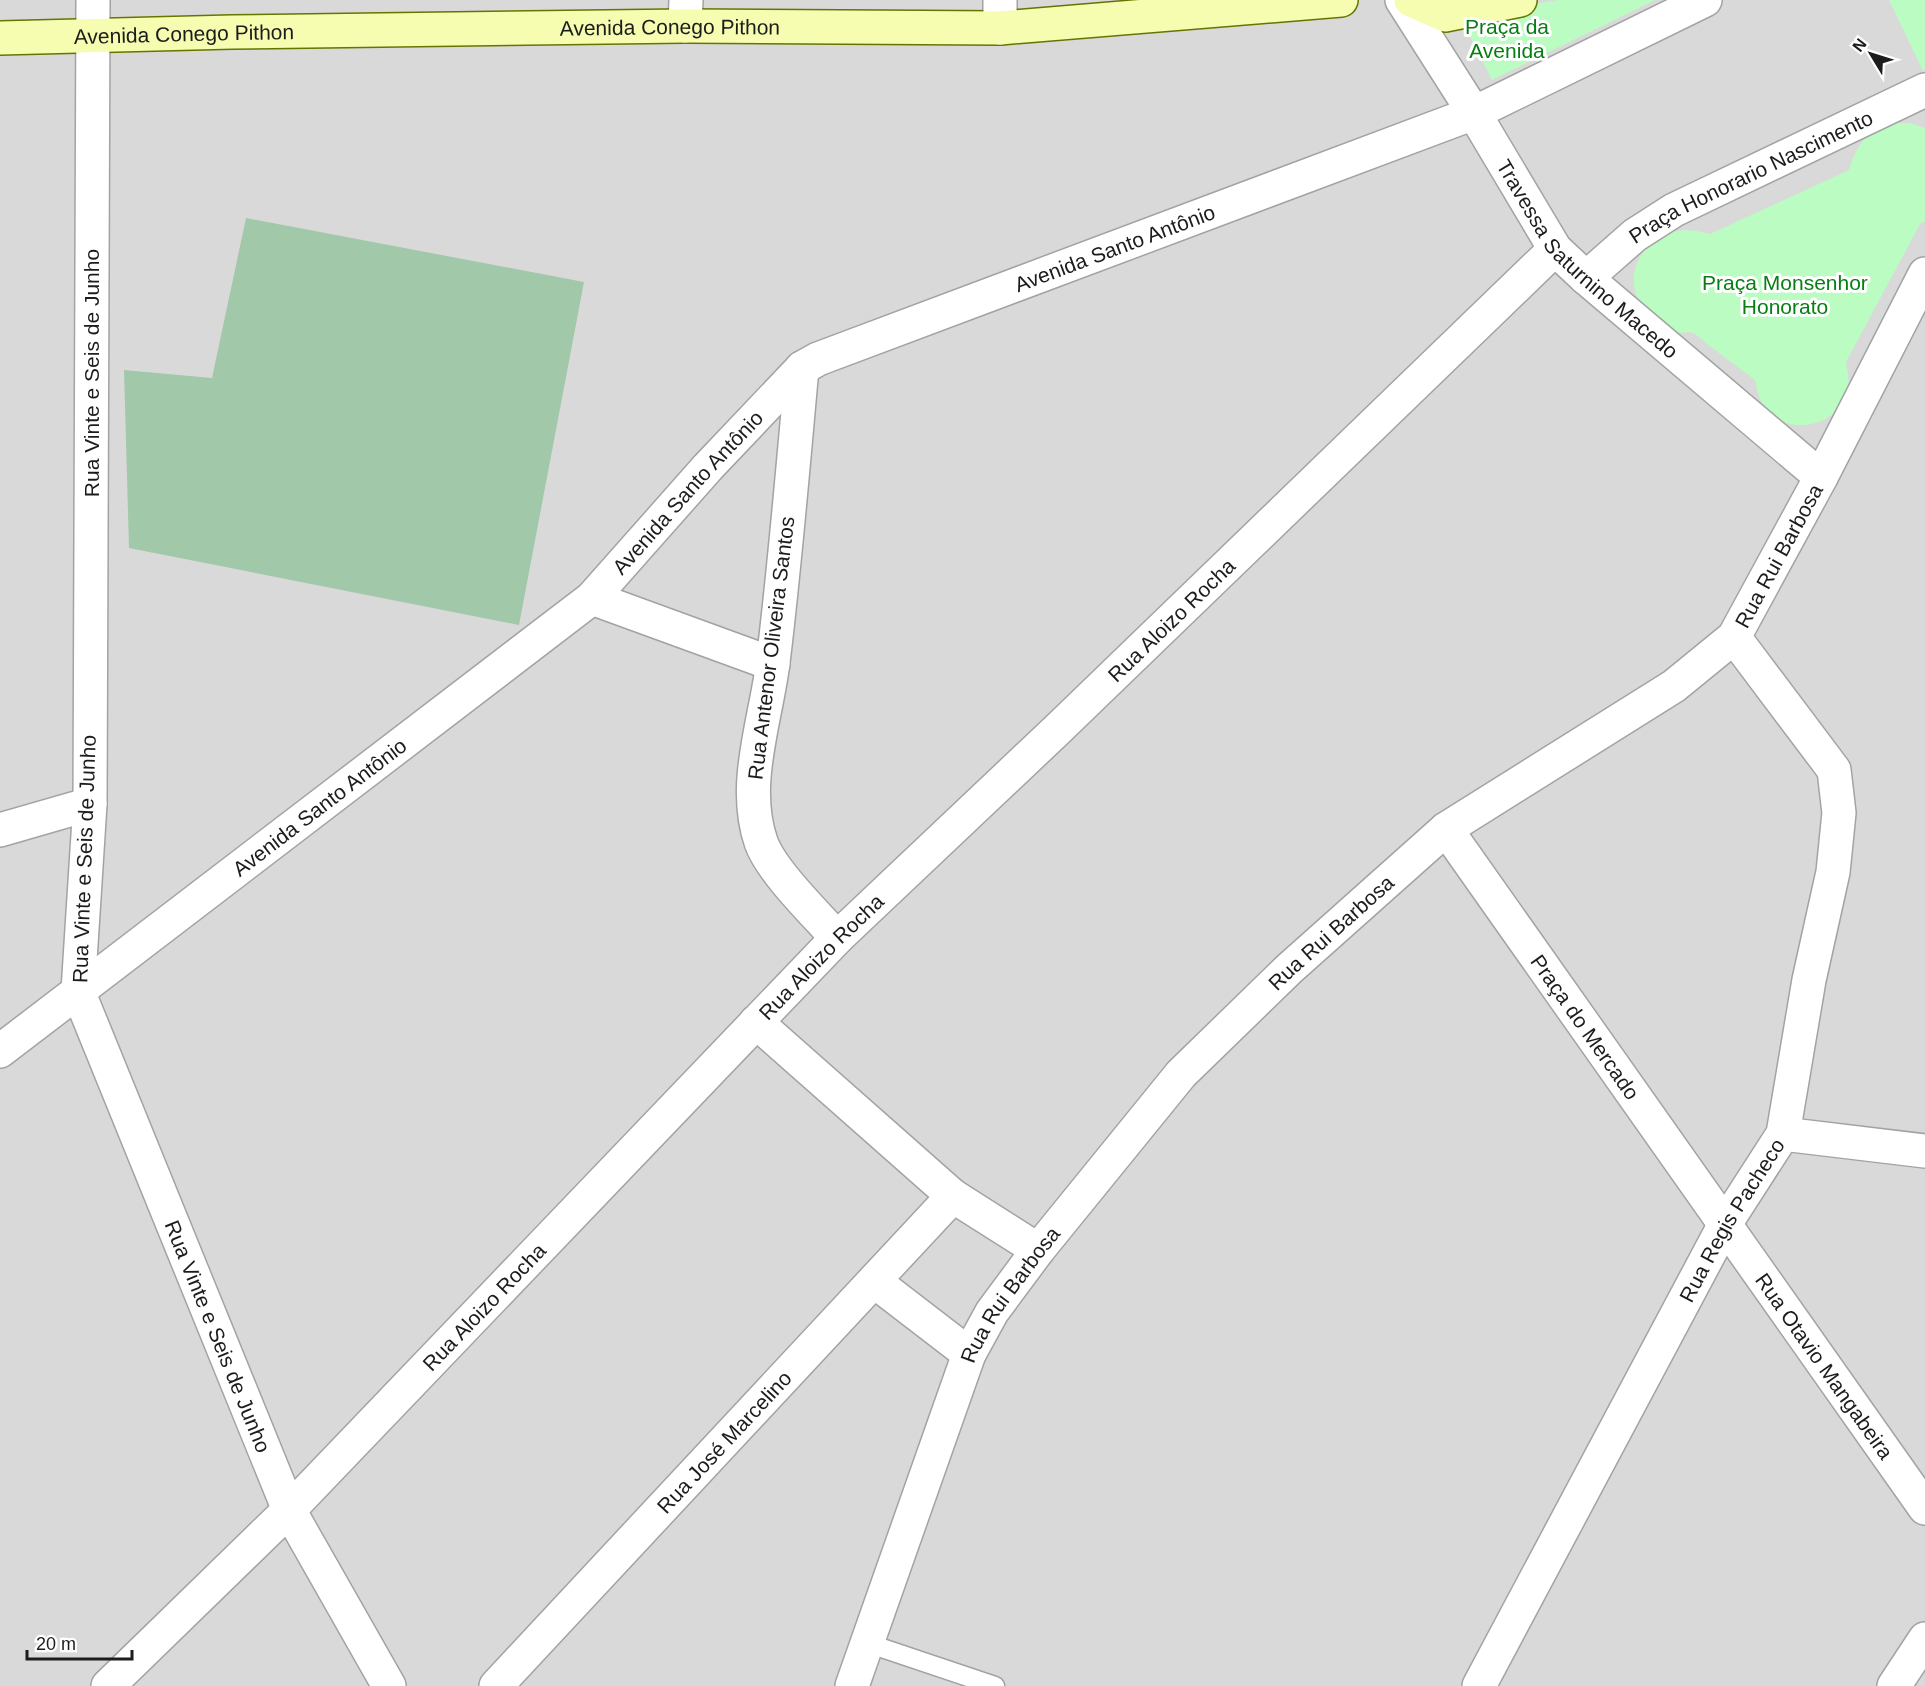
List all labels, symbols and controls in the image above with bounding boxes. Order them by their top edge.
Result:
street label: Avenida Conego Pithon [560,14,780,39]
park label: Praça da Avenida [1465,15,1549,62]
street label: Avenida Conego Pithon [73,20,294,48]
north arrow [1841,24,1901,84]
text: N [1849,35,1870,55]
street label: Praça Honorario Nascimento [1625,105,1876,247]
street label: Travessa Saturnino Macedo [1493,155,1683,363]
street label: Avenida Santo Antônio [1011,200,1218,296]
street label: Rua Vinte e Seis de Junho [80,249,103,497]
park label: Praça Monsenhor Honorato [1702,271,1868,318]
street label: Avenida Santo Antônio [608,406,767,578]
street label: Rua Rui Barbosa [1730,480,1827,631]
street label: Rua Antenor Oliveira Santos [743,515,799,781]
street label: Rua Aloizo Rocha [1103,553,1239,686]
street label: Avenida Santo Antônio [228,733,411,880]
street label: Rua Vinte e Seis de Junho [68,735,100,983]
street label: Rua Rui Barbosa [1263,870,1398,994]
street label: Rua Aloizo Rocha [754,889,888,1024]
street label: Praça do Mercado [1527,950,1644,1104]
street label: Rua Regis Pacheco [1674,1134,1789,1306]
street label: Rua Vinte e Seis de Junho [161,1217,276,1456]
street label: Rua Rui Barbosa [955,1222,1064,1365]
street label: Rua Aloizo Rocha [418,1238,550,1375]
street label: Rua Otavio Mangabeira [1751,1269,1898,1463]
street label: Rua José Marcelino [652,1366,796,1517]
scale bar [27,1623,132,1661]
text: 20 m [36,1634,76,1654]

